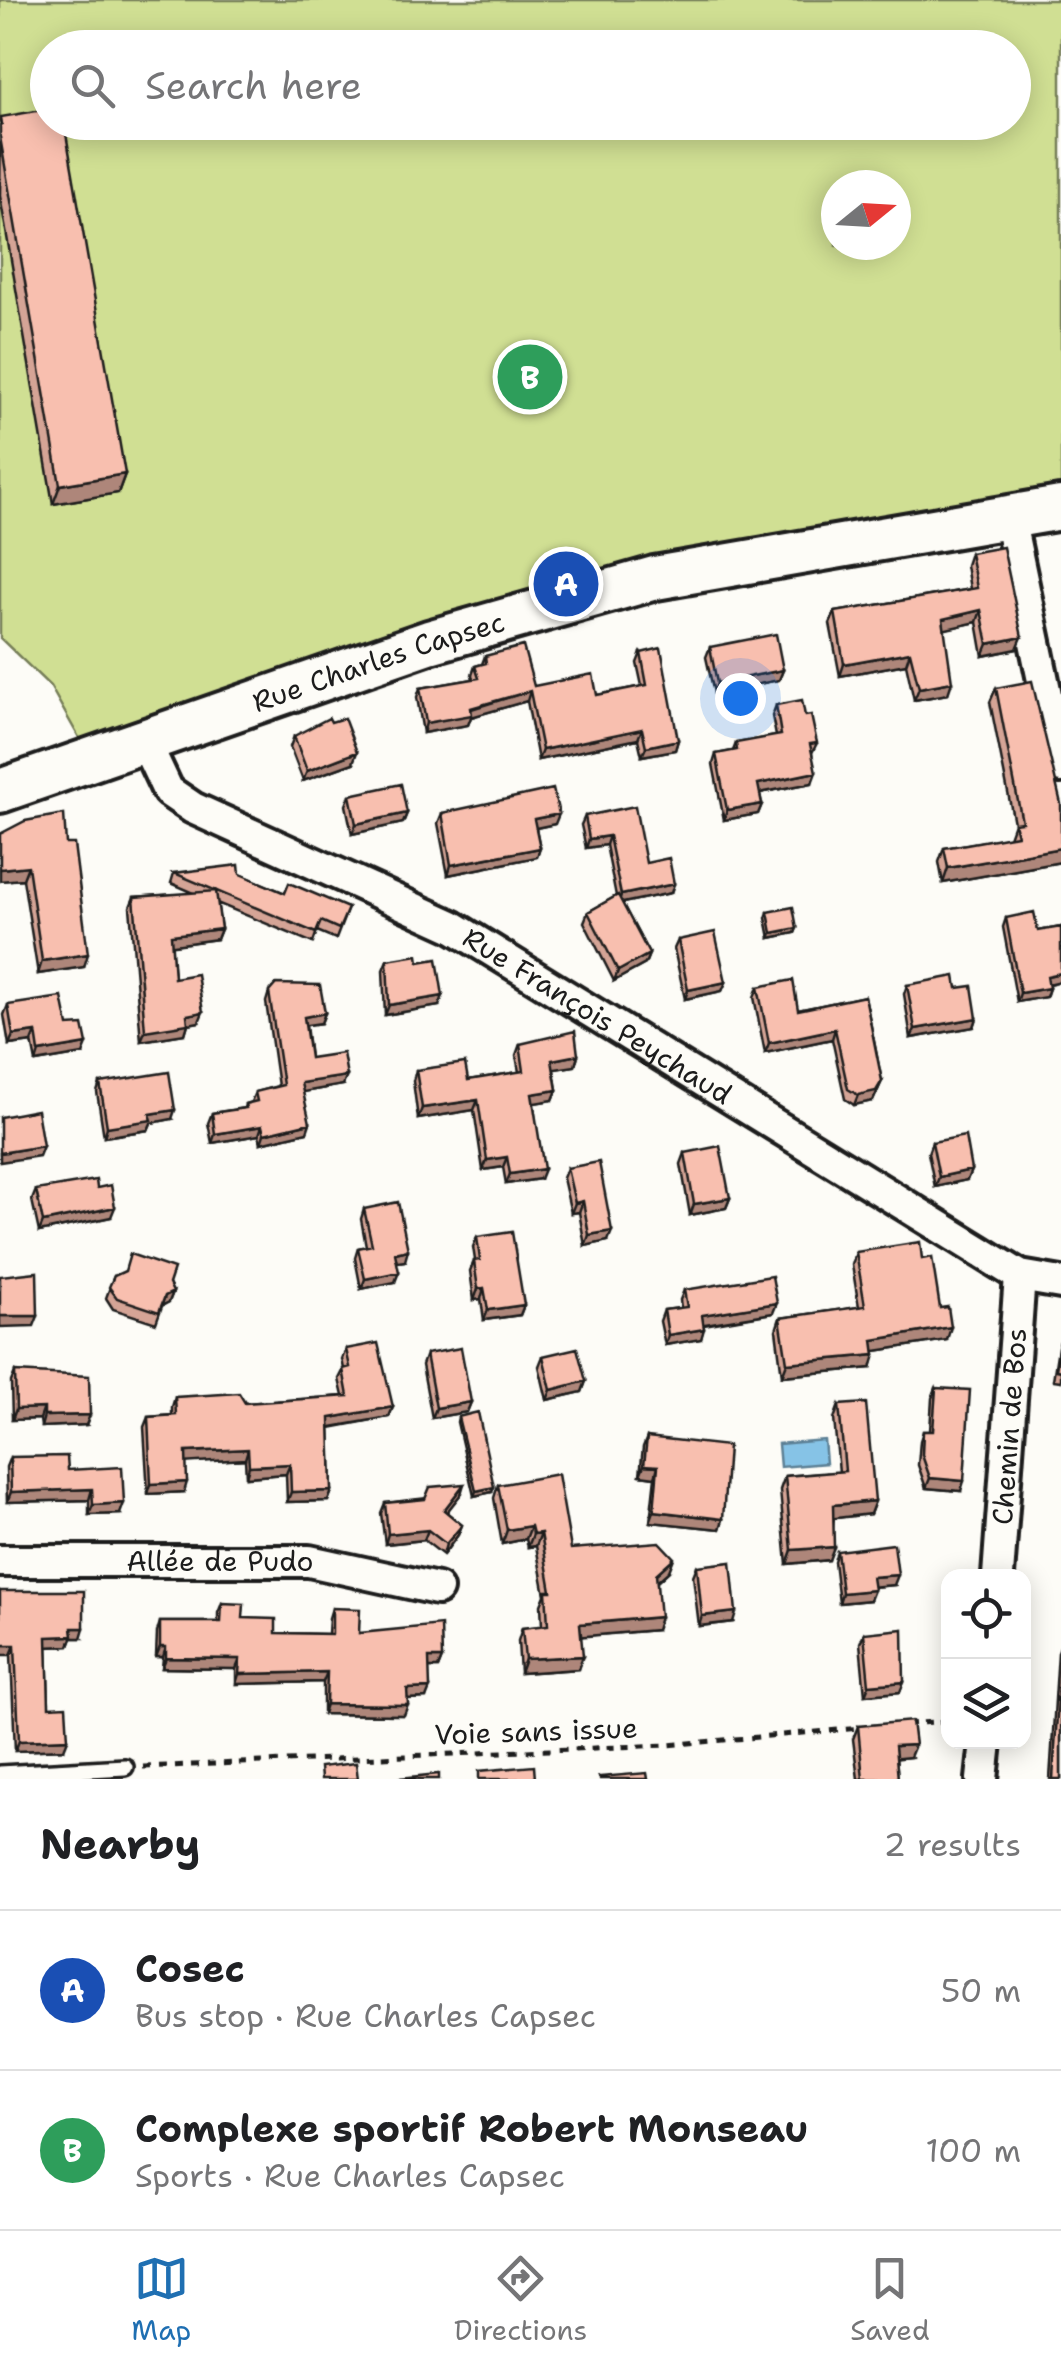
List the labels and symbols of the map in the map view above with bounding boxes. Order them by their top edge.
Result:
north arrow [821,170,911,260]
pin: B [498,340,562,414]
pin: A [534,546,598,622]
street label: Rue Charles Capsec [247,603,509,721]
your location [715,673,766,724]
street label: Rue François Peychaud [456,918,739,1113]
street label: Chemin de Bos [983,1327,1035,1526]
street label: Allée de Pudo [126,1542,314,1580]
street label: Voie sans issue [434,1708,638,1754]

